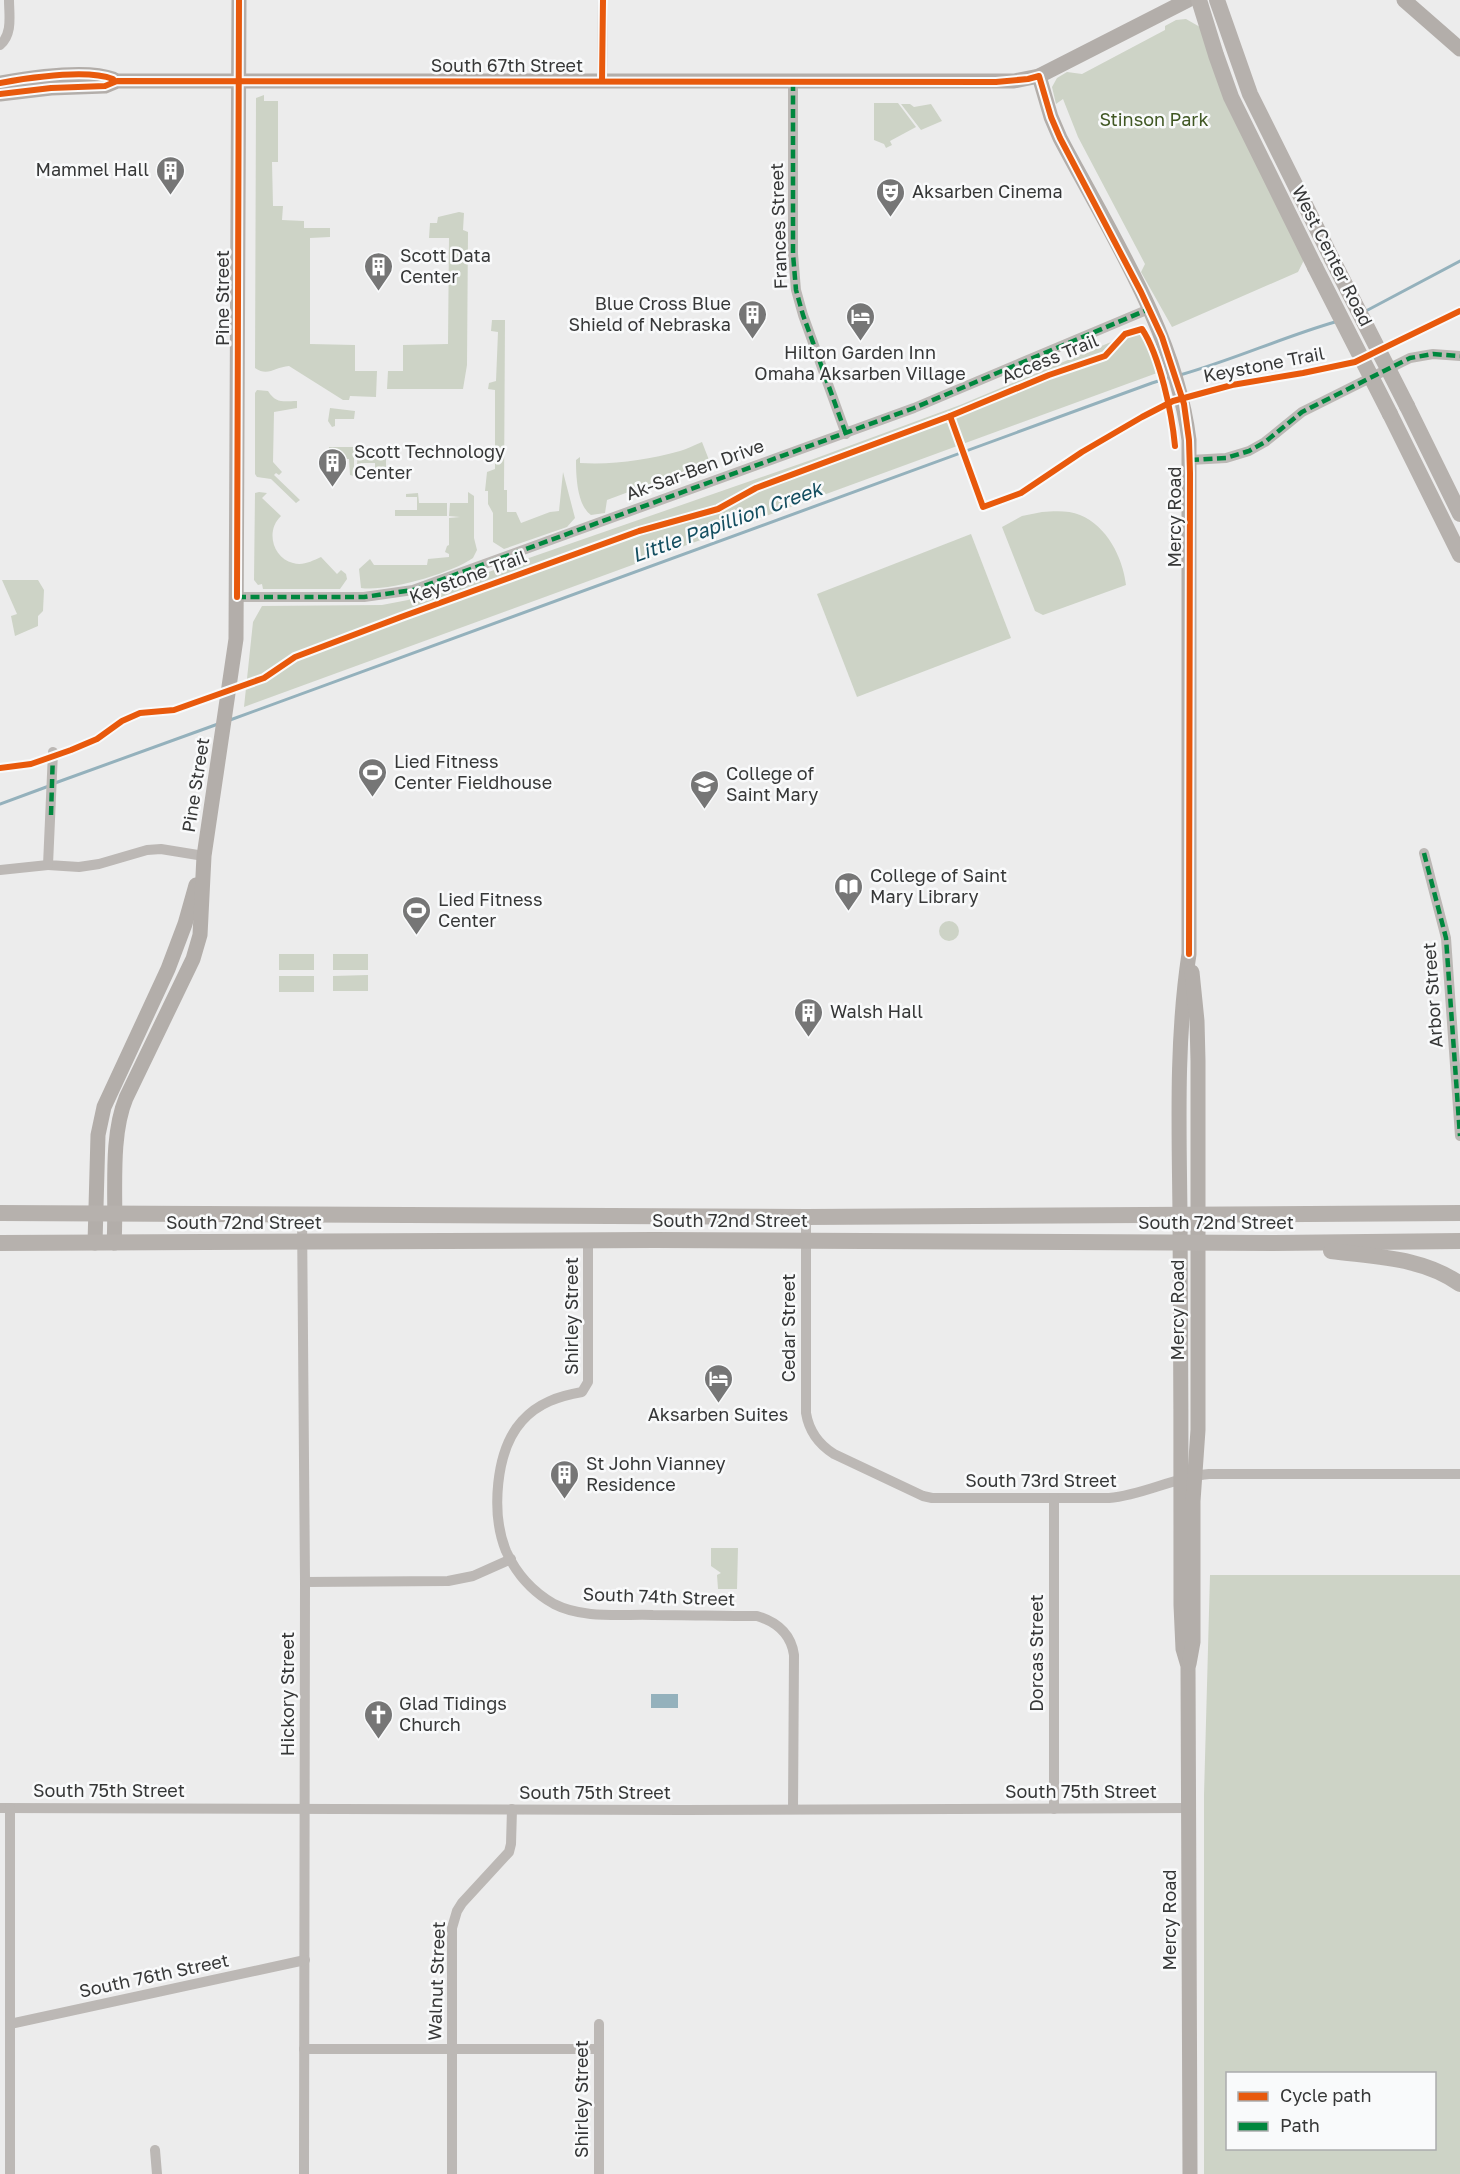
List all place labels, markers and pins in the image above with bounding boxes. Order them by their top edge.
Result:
building icon: Mammel Hall [154,154,186,196]
place label: Mammel Hall [35,158,149,180]
theatre icon: Aksarben Cinema [875,176,907,218]
place label: Aksarben Cinema [912,180,1063,202]
place label: Scott Data Center [400,244,491,287]
building icon: Scott Data Center [363,250,395,292]
place label: Blue Cross Blue Shield of Nebraska [568,292,731,335]
building icon: Blue Cross Blue Shield of Nebraska [736,298,768,340]
hotel icon: Hilton Garden Inn Omaha Aksarben Village [844,300,876,342]
place label: Hilton Garden Inn Omaha Aksarben Village [754,341,966,384]
place label: Scott Technology Center [354,440,505,483]
building icon: Scott Technology Center [317,446,349,488]
place label: Lied Fitness Center Fieldhouse [394,750,552,793]
sports icon: Lied Fitness Center Fieldhouse [357,756,389,798]
place label: College of Saint Mary [726,762,818,805]
school or university icon: College of Saint Mary [689,768,721,810]
place label: College of Saint Mary Library [870,864,1007,907]
library icon: College of Saint Mary Library [833,870,865,912]
place label: Lied Fitness Center [438,888,542,931]
sports icon: Lied Fitness Center [401,894,433,936]
building icon: Walsh Hall [793,996,825,1038]
place label: Walsh Hall [830,1000,923,1022]
hotel icon: Aksarben Suites [702,1362,734,1404]
place label: Aksarben Suites [648,1403,788,1425]
place label: St John Vianney Residence [586,1452,726,1495]
building icon: St John Vianney Residence [549,1458,581,1500]
place label: Glad Tidings Church [399,1692,507,1735]
church icon: Glad Tidings Church [362,1698,394,1740]

